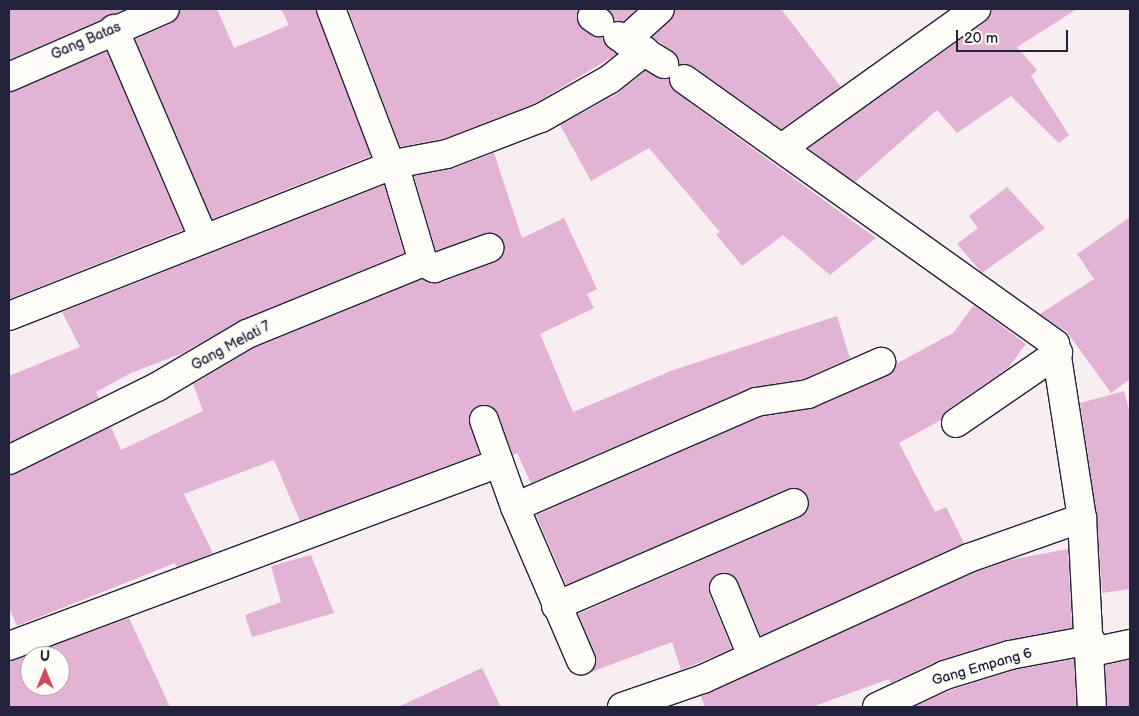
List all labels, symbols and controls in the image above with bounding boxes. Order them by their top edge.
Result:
street label: Gang Batas [48,19,124,63]
scale bar [959,20,1072,52]
text: 20 m [964,29,998,48]
street label: Gang Melati 7 [188,318,274,374]
street label: Gang Empang 6 [930,645,1034,689]
north arrow [20,646,70,696]
text: U [40,648,50,665]

